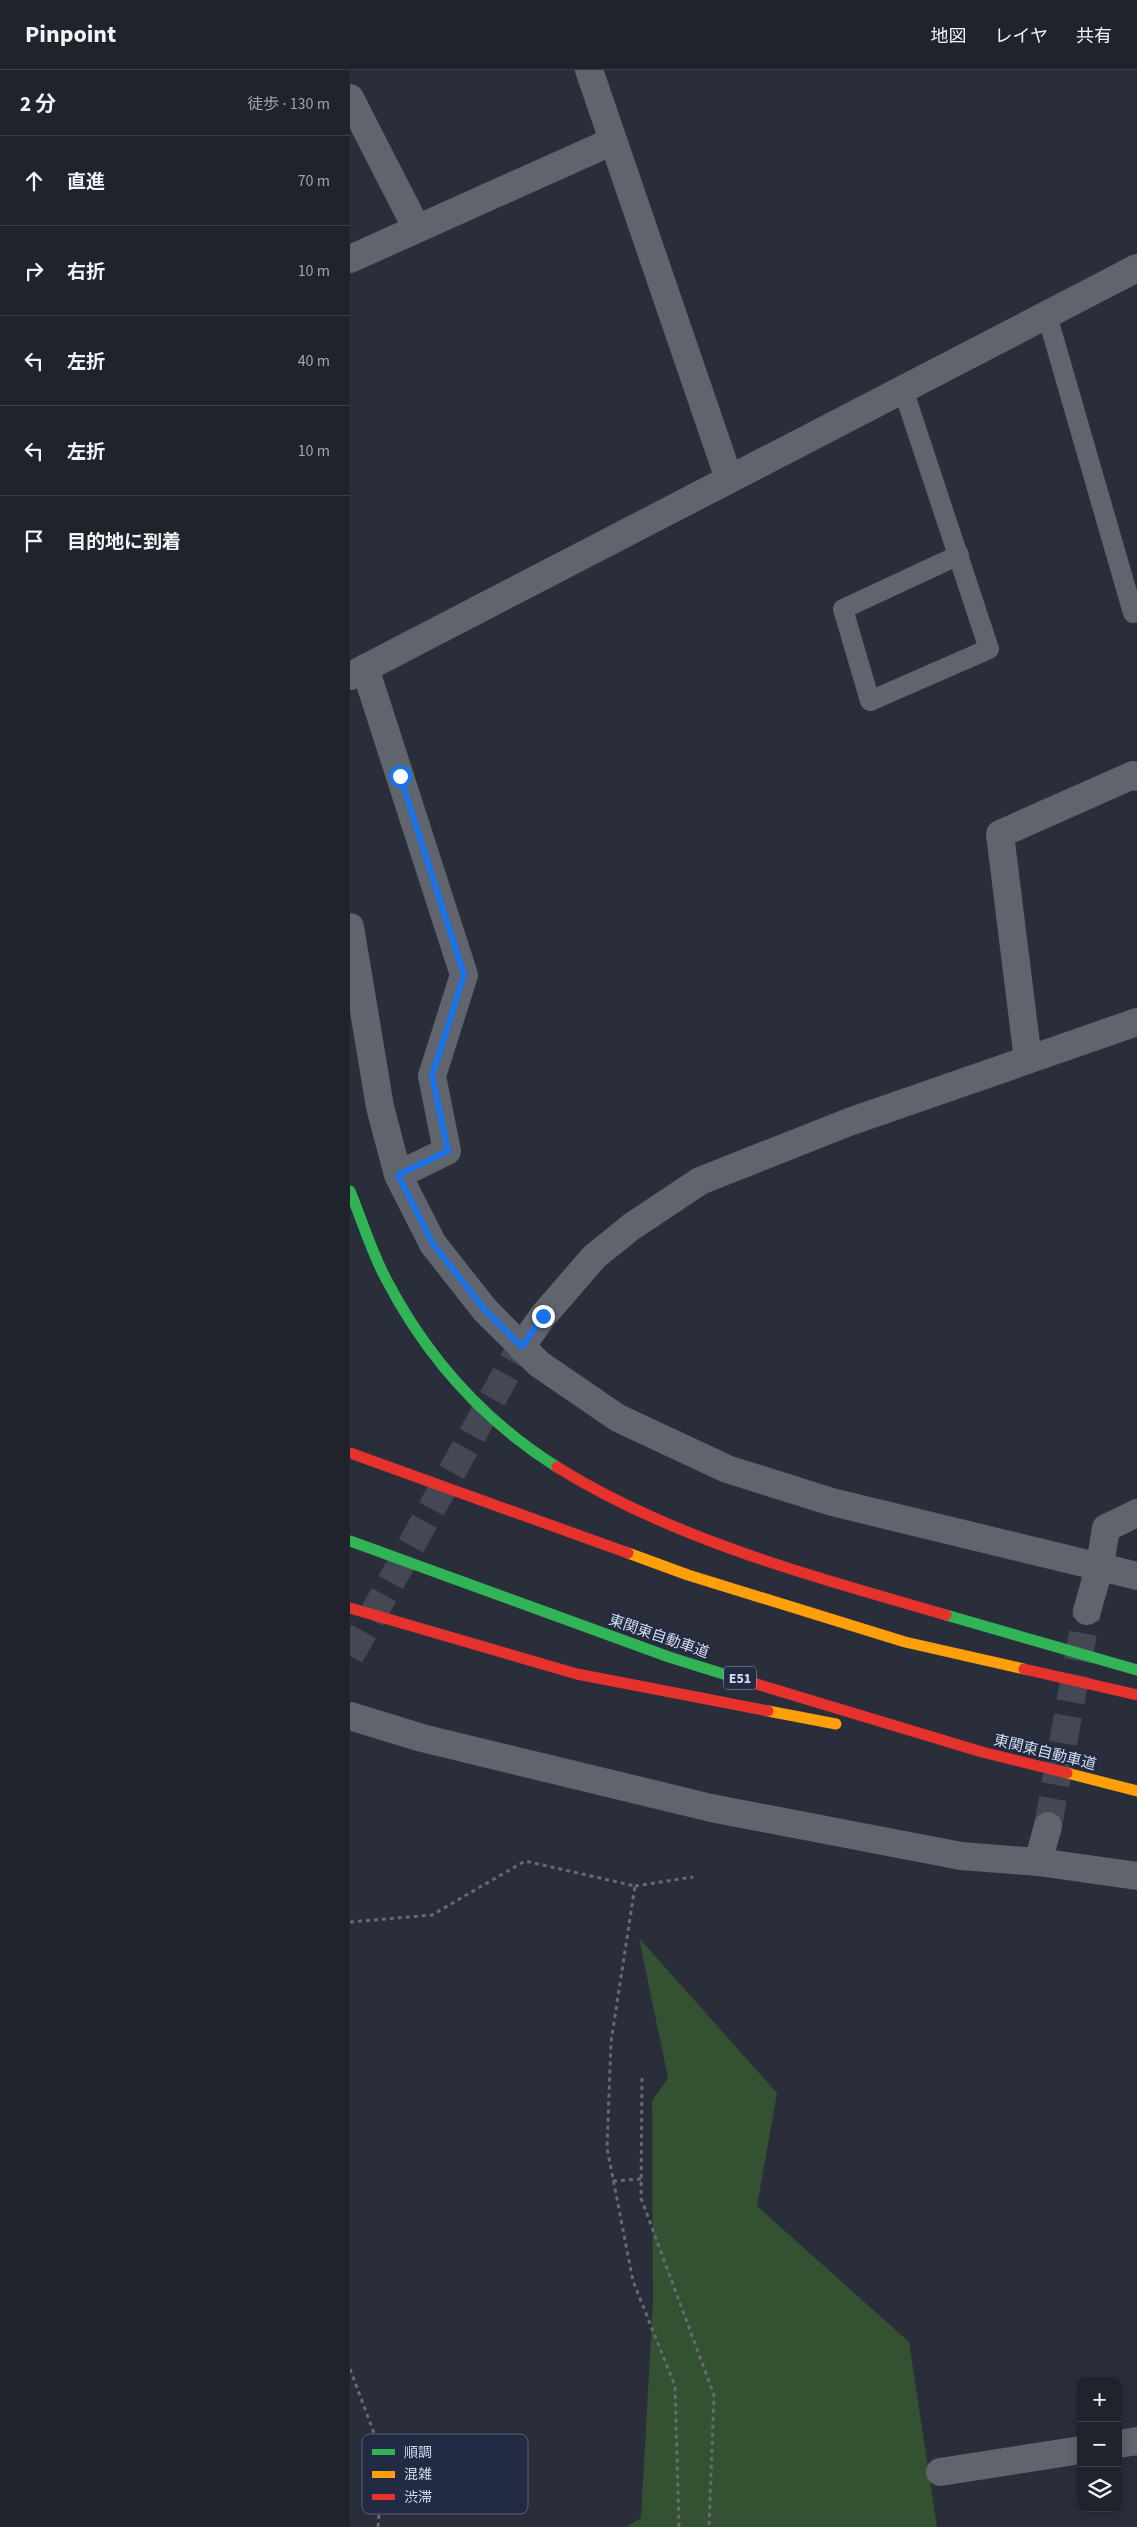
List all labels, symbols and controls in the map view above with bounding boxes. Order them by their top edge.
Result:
text: Pinpoint [25,17,116,52]
text: 地図 [931,24,967,49]
text: レイヤ [995,24,1048,49]
text: 共有 [1076,24,1112,49]
text: 2 分 [20,89,56,119]
text: 徒歩 · 130 m [247,93,330,115]
icon: ahead [20,167,48,195]
text: 直進 [67,169,105,196]
text: 70 m [298,170,330,192]
icon: right [20,257,48,285]
text: 右折 [67,259,105,286]
text: 10 m [298,260,330,282]
icon: left [20,347,48,375]
text: 左折 [67,349,105,376]
text: 40 m [298,350,330,372]
icon: left [20,437,48,465]
text: 左折 [67,439,105,466]
text: 10 m [298,440,330,462]
icon: arrive [20,527,48,555]
text: 目的地に到着 [67,529,181,556]
route start [389,765,412,788]
route end [532,1305,555,1328]
street label: 東関東自動車道 [606,1609,712,1663]
road number: E51 [724,1666,756,1690]
street label: 東関東自動車道 [991,1730,1098,1775]
map controls [1077,2377,1122,2512]
button: + [1077,2377,1122,2422]
button: − [1077,2422,1122,2467]
legend [362,2434,528,2514]
text: 順調 [404,2443,432,2463]
text: 混雑 [404,2465,432,2485]
button: layers [1077,2467,1122,2512]
text: 渋滞 [404,2488,432,2508]

